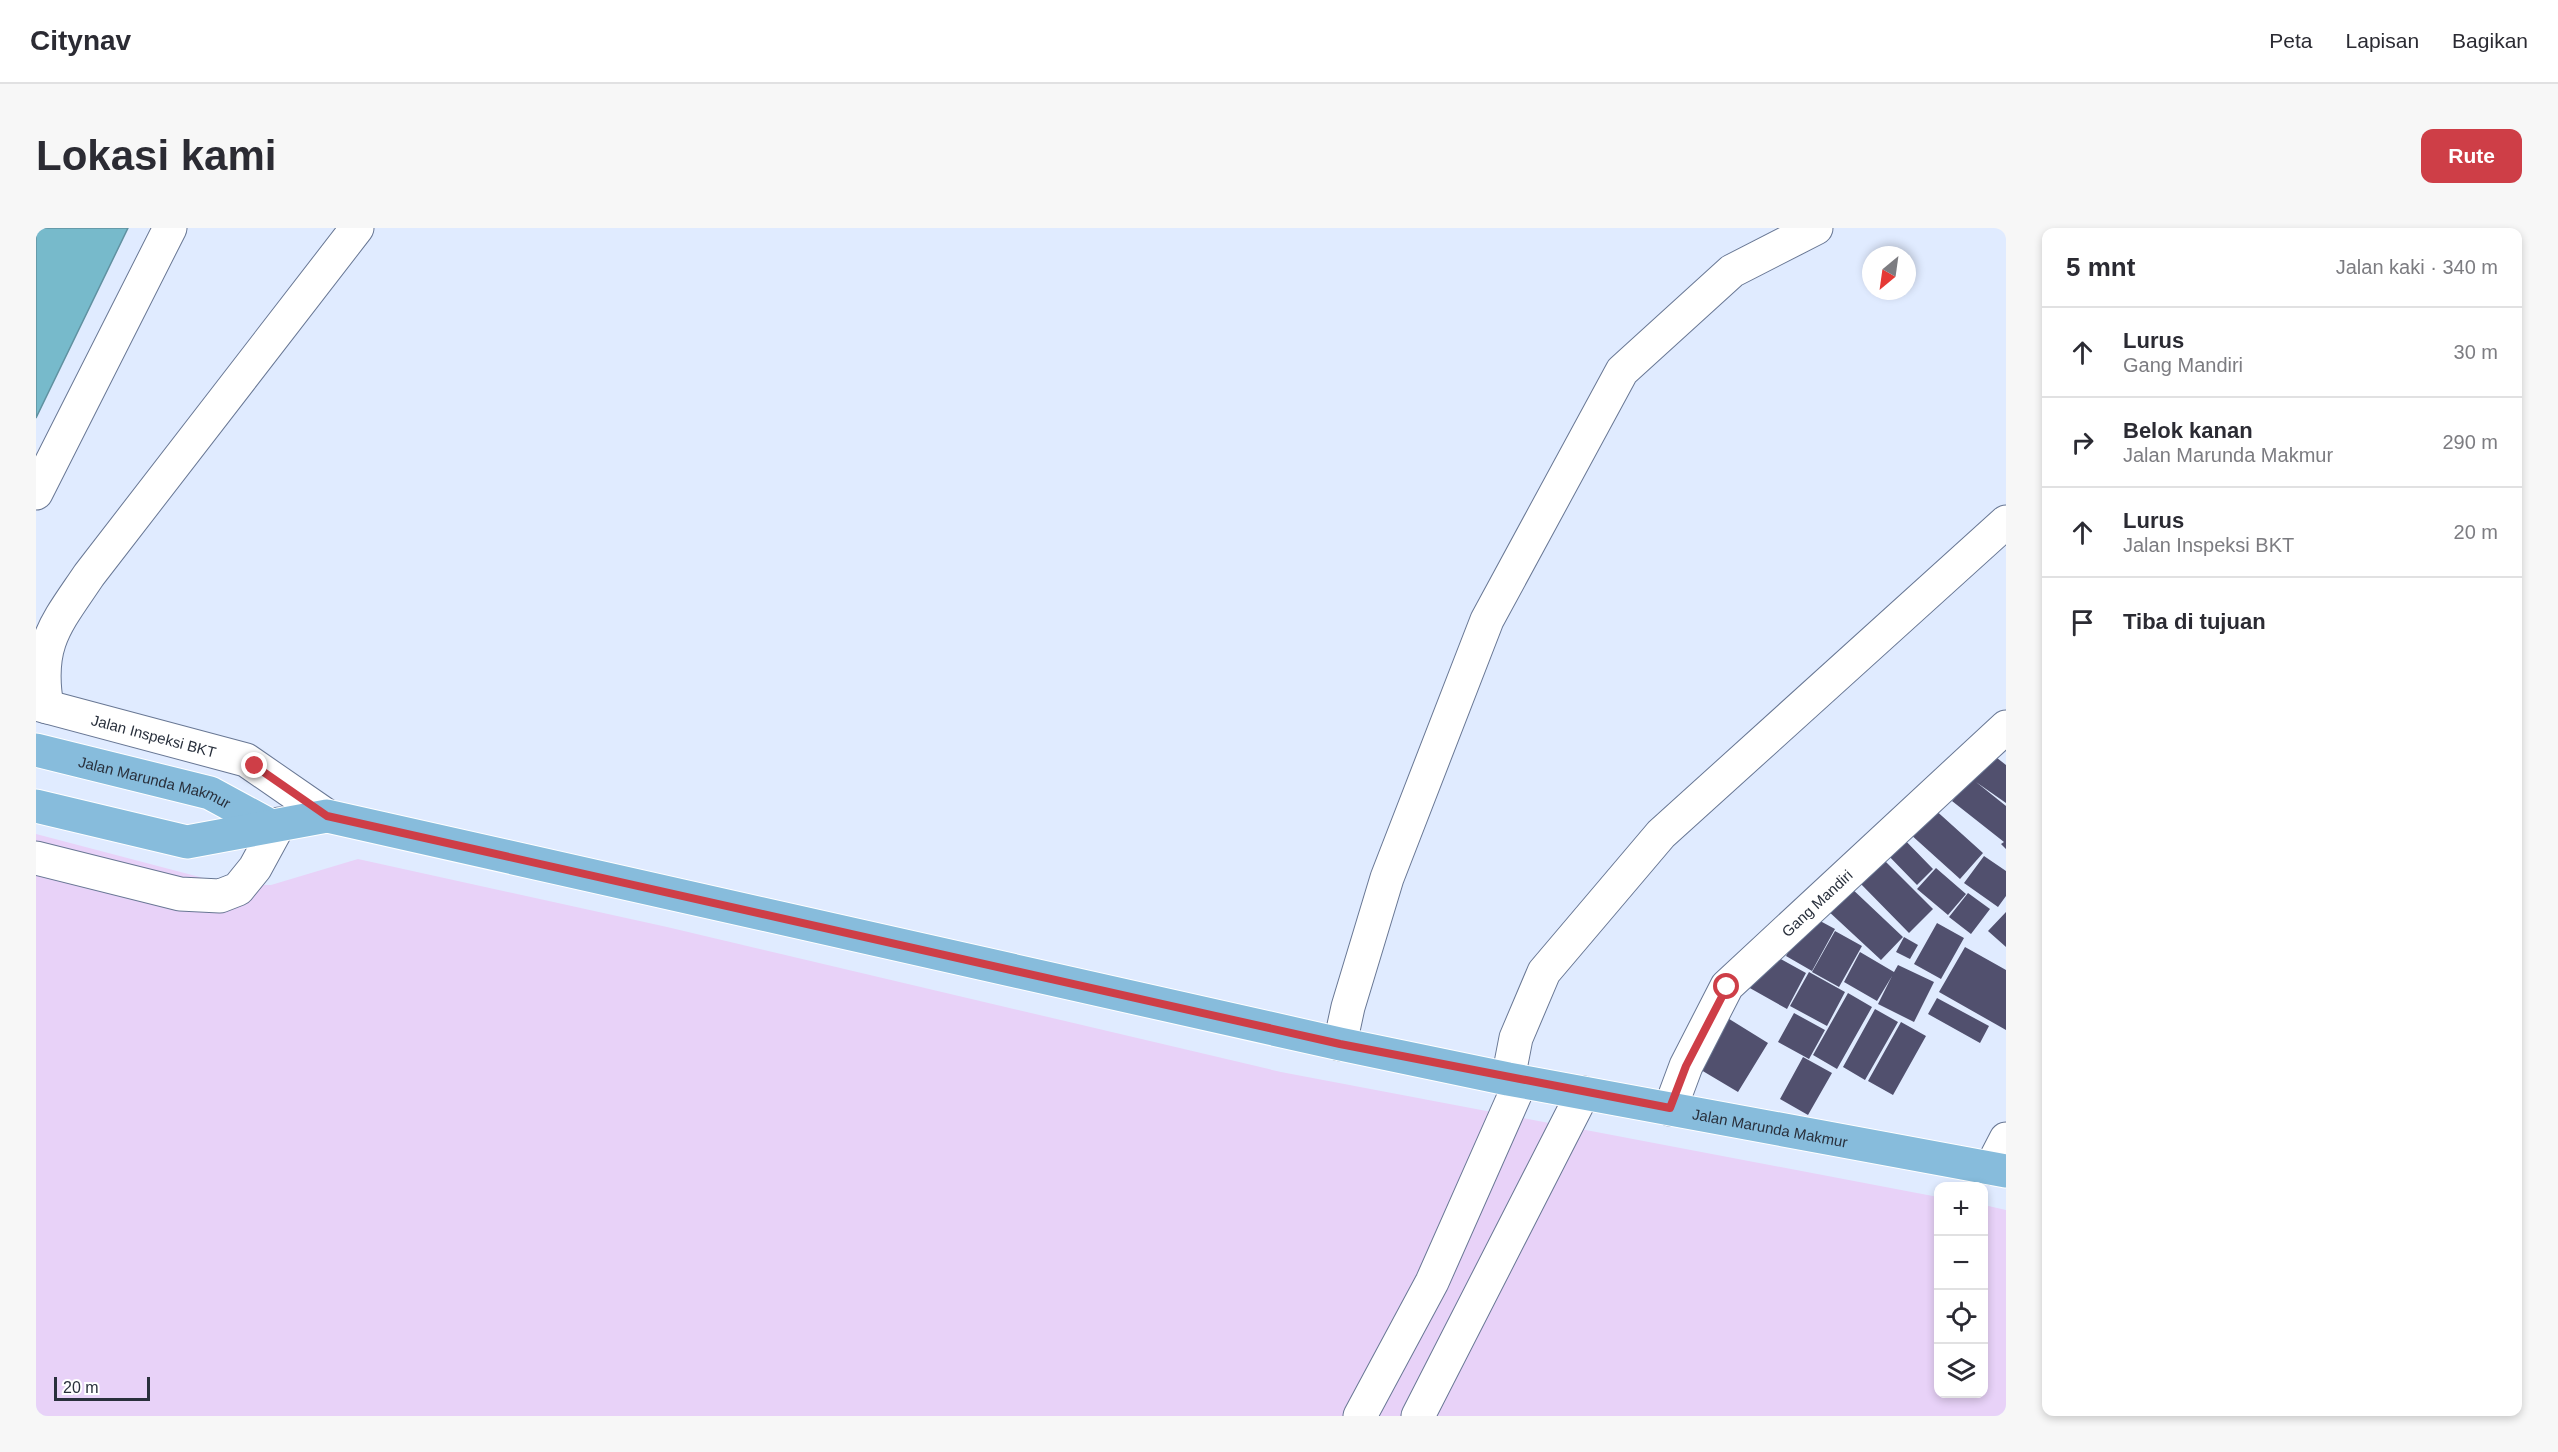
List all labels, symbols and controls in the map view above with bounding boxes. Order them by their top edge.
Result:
text: Citynav [30,25,131,56]
text: Peta [2269,29,2313,52]
text: Lapisan [2346,29,2419,52]
text: Bagikan [2452,29,2528,52]
button: Rute [2421,129,2522,183]
text: Lokasi kami [36,132,276,179]
north arrow [1862,246,1916,300]
text: 5 mnt [2066,252,2135,282]
text: Jalan kaki · 340 m [2336,256,2498,278]
text: Lurus [2123,328,2184,353]
icon: ahead [2066,336,2099,369]
text: 30 m [2454,341,2498,363]
text: Gang Mandiri [2123,354,2243,376]
text: Belok kanan [2123,418,2253,443]
icon: right [2066,426,2099,459]
text: 290 m [2442,431,2498,453]
text: Jalan Marunda Makmur [2123,444,2333,466]
text: Lurus [2123,508,2184,533]
icon: ahead [2066,516,2099,549]
text: 20 m [2454,521,2498,543]
text: Jalan Inspeksi BKT [2123,534,2294,556]
icon: arrive [2066,606,2099,639]
text: Tiba di tujuan [2123,609,2266,634]
street label: Jalan Inspeksi BKT [90,711,218,760]
street label: Jalan Marunda Makmur [77,752,234,811]
route end [241,752,267,778]
street label: Gang Mandiri [1778,866,1855,940]
route start [1713,973,1739,999]
street label: Jalan Marunda Makmur [1691,1105,1849,1150]
map controls [1934,1182,1988,1398]
button: + [1934,1182,1988,1236]
button: − [1934,1236,1988,1290]
button: locate [1934,1290,1988,1344]
button: layers [1934,1344,1988,1398]
scale bar [54,1374,150,1402]
text: 20 m [63,1379,99,1396]

